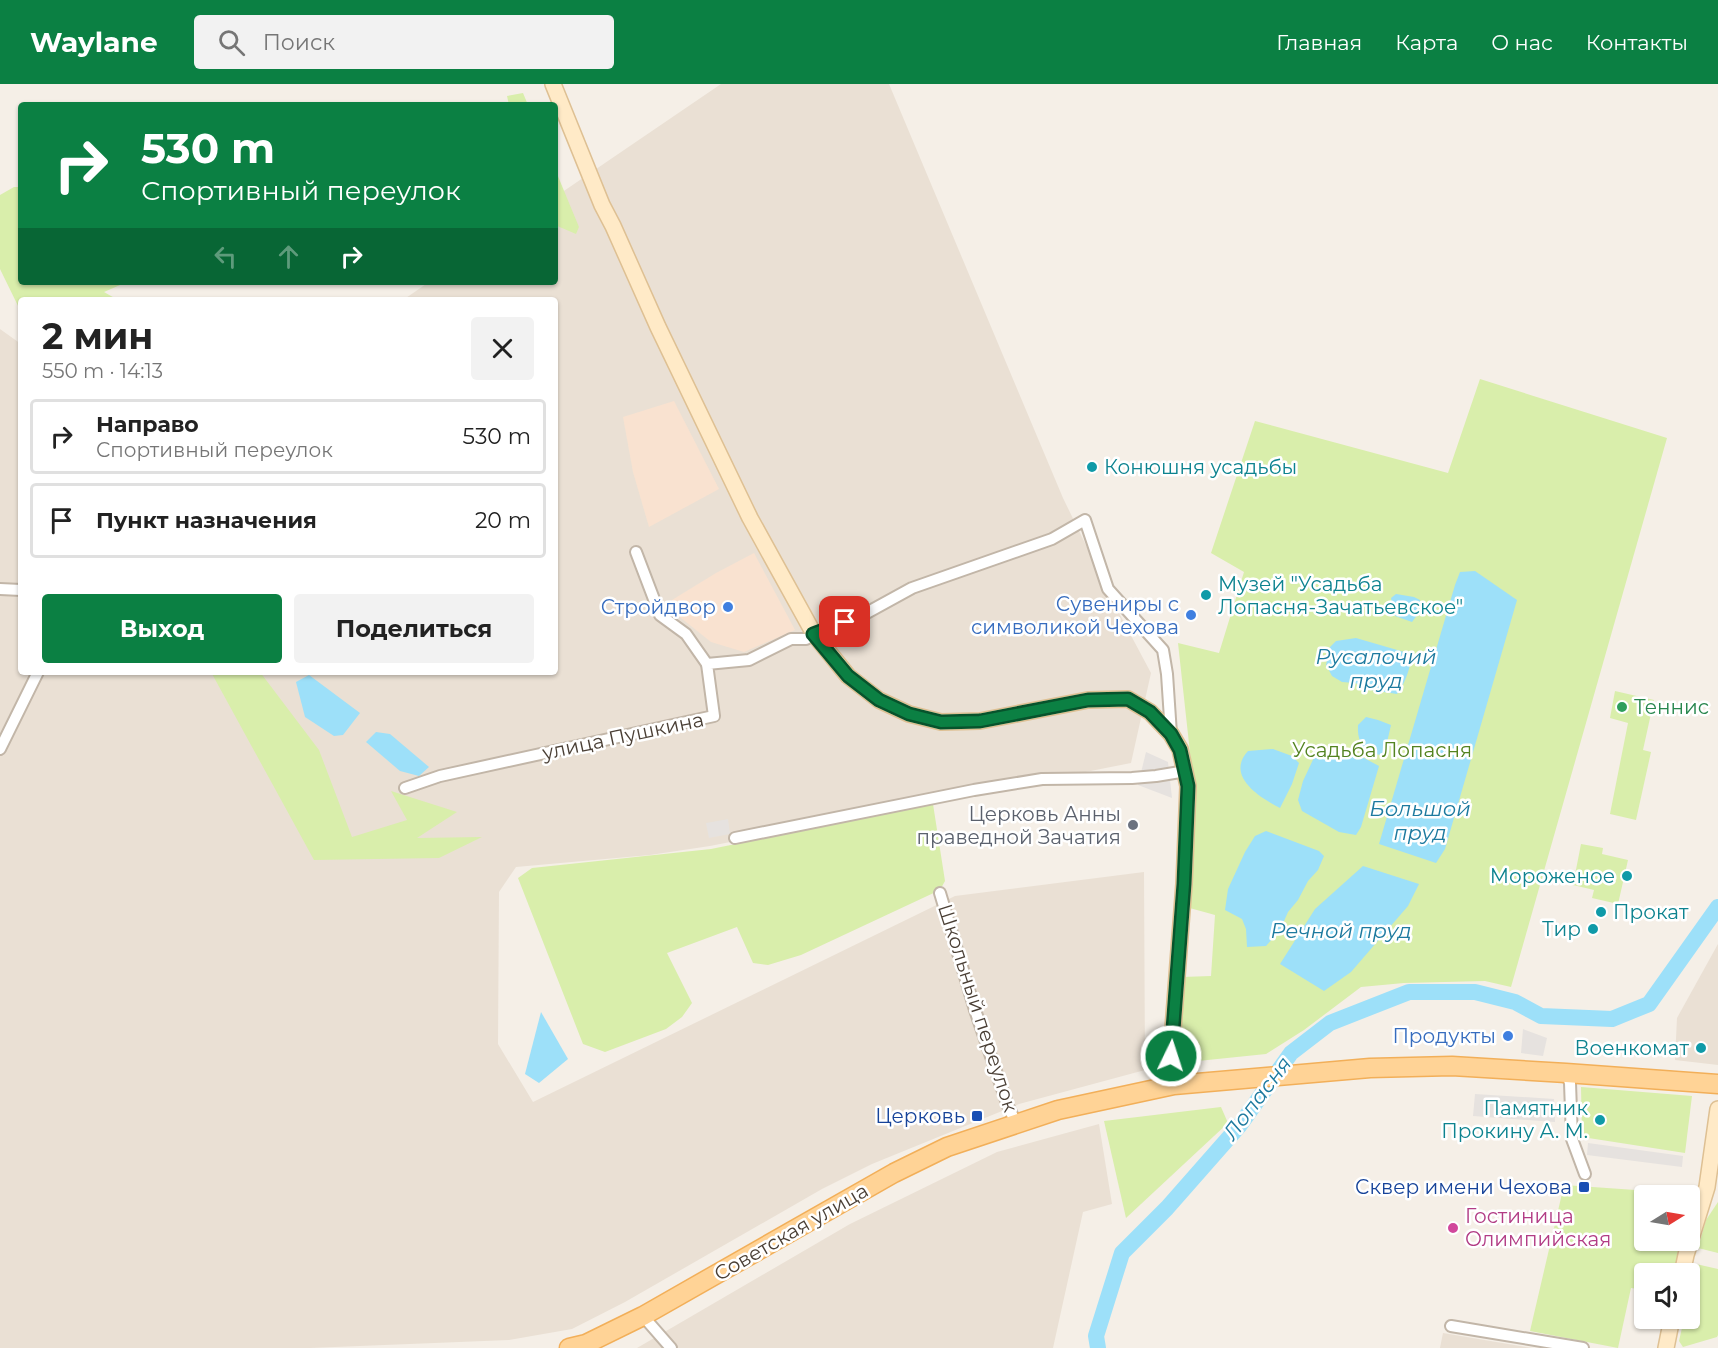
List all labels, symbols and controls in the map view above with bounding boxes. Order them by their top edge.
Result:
search box [194,15,614,69]
text: Waylane [30,25,158,59]
icon: search [215,26,248,59]
text: Поиск [263,29,335,56]
text: Главная [1276,30,1362,55]
text: Карта [1395,30,1458,55]
text: О нас [1491,30,1553,55]
text: Контакты [1586,30,1688,55]
text: 530 m [141,122,275,174]
icon: right [42,126,120,204]
text: Спортивный переулок [141,174,461,207]
icon: left [209,240,242,273]
icon: ahead [272,240,305,273]
icon: right [335,240,368,273]
text: 2 мин [42,314,153,358]
button: close [471,317,534,380]
text: 550 m · 14:13 [42,359,163,383]
text: Направо [96,411,199,438]
icon: right [45,420,78,453]
text: 530 m [463,423,531,450]
text: Спортивный переулок [96,438,333,462]
place label: Конюшня усадьбы [1104,455,1297,479]
marker: Конюшня усадьбы [1085,460,1099,474]
icon: arrive [45,504,78,537]
text: Пункт назначения [96,507,317,534]
text: 20 m [475,507,531,534]
place label: Музей "Усадьба Лопасня-Зачатьевское" [1218,572,1463,619]
marker: Музей "Усадьба Лопасня-Зачатьевское" [1199,588,1213,602]
place label: Сувениры с символикой Чехова [971,592,1179,639]
button: Выход [42,594,282,663]
button: Поделиться [294,594,534,663]
place label: Стройдвор [601,595,716,619]
pin [819,596,870,647]
marker: Стройдвор [721,600,735,614]
icon: arrive [828,605,861,638]
marker: Сувениры с символикой Чехова [1184,608,1198,622]
water label: Русалочий пруд [1316,644,1436,693]
place label: Теннис [1634,695,1709,719]
marker: Теннис [1615,700,1629,714]
street label: улица Пушкина [539,707,706,765]
park label: Усадьба Лопасня [1292,738,1472,762]
water label: Большой пруд [1369,796,1471,845]
place label: Церковь Анны праведной Зачатия [917,802,1121,849]
marker: Церковь Анны праведной Зачатия [1126,818,1140,832]
place label: Мороженое [1490,864,1615,888]
marker: Мороженое [1620,869,1634,883]
place label: Прокат [1613,900,1689,924]
street label: Школьный переулок [933,901,1023,1115]
marker: Прокат [1594,905,1608,919]
place label: Тир [1542,917,1581,941]
water label: Речной пруд [1270,918,1412,943]
marker: Тир [1586,922,1600,936]
position arrow [1139,1024,1203,1088]
place label: Продукты [1392,1024,1496,1048]
marker: Продукты [1501,1029,1515,1043]
place label: Военкомат [1575,1036,1690,1060]
marker: Военкомат [1694,1041,1708,1055]
water label: Лопасня [1217,1052,1296,1145]
place label: Памятник Прокину А. М. [1441,1096,1588,1143]
place label: Церковь [875,1104,965,1128]
marker: Церковь [970,1109,984,1123]
marker: Памятник Прокину А. М. [1593,1113,1607,1127]
place label: Сквер имени Чехова [1355,1175,1572,1199]
street label: Советская улица [710,1178,872,1286]
marker: Сквер имени Чехова [1577,1180,1591,1194]
north arrow [1634,1185,1700,1251]
map controls [1634,1185,1700,1329]
place label: Гостиница Олимпийская [1465,1204,1611,1251]
marker: Гостиница Олимпийская [1446,1221,1460,1235]
button: sound [1634,1263,1700,1329]

